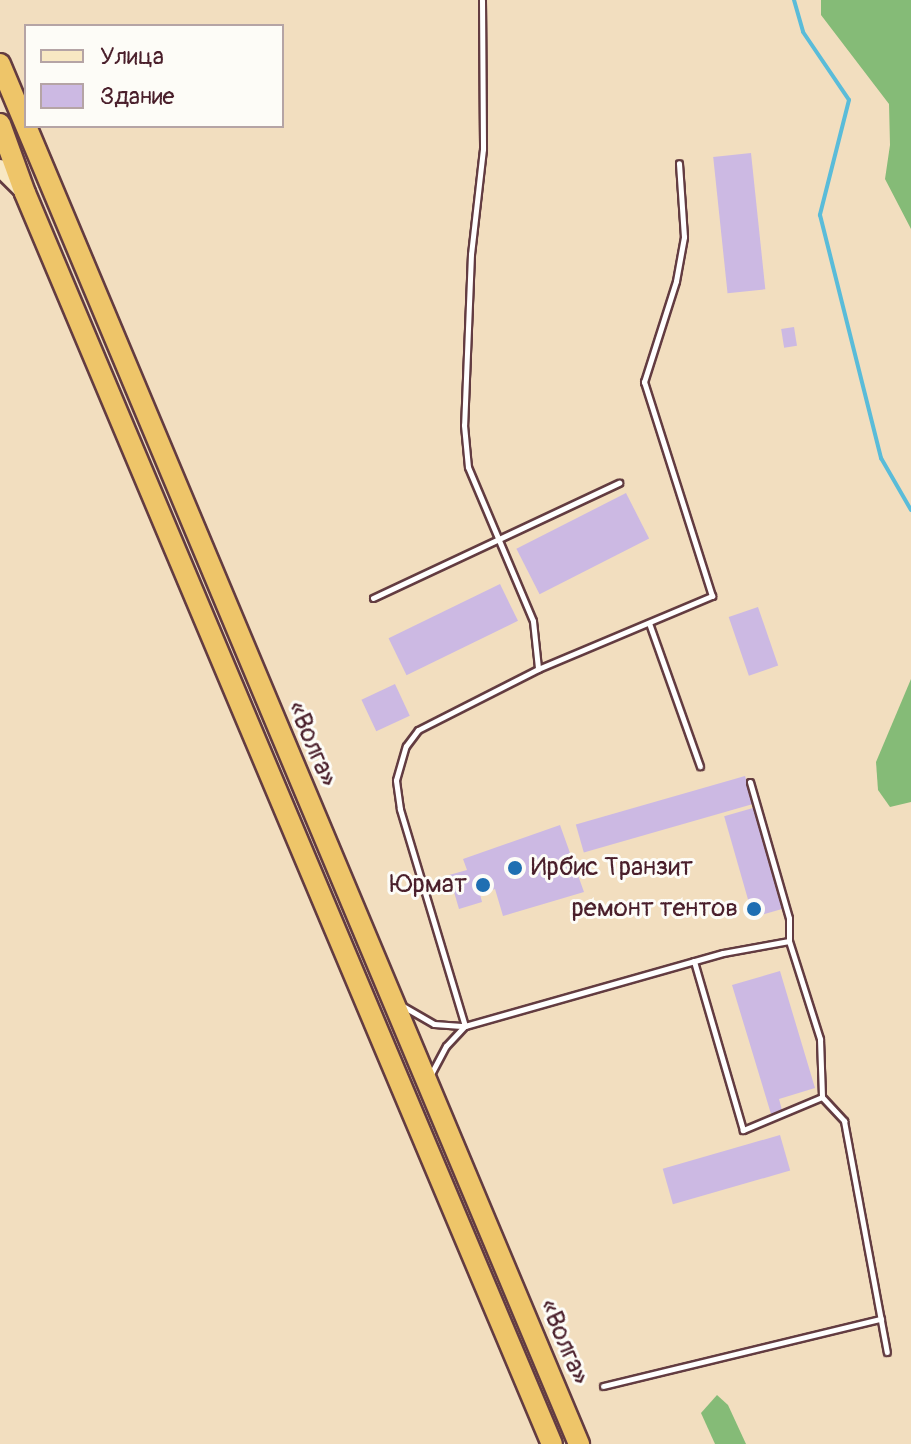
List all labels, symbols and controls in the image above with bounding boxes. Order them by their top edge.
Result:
legend [24,24,284,128]
text: Улица [100,42,164,71]
text: Здание [100,82,174,111]
street label: «Волга» [280,697,344,791]
place label: Ирбис Транзит [531,852,693,884]
marker: Ирбис Транзит [506,859,524,877]
place label: Юрмат [390,869,467,901]
marker: Юрмат [474,876,492,894]
place label: ремонт тентов [572,893,738,925]
marker: ремонт тентов [745,900,763,918]
street label: «Волга» [532,1295,596,1389]

